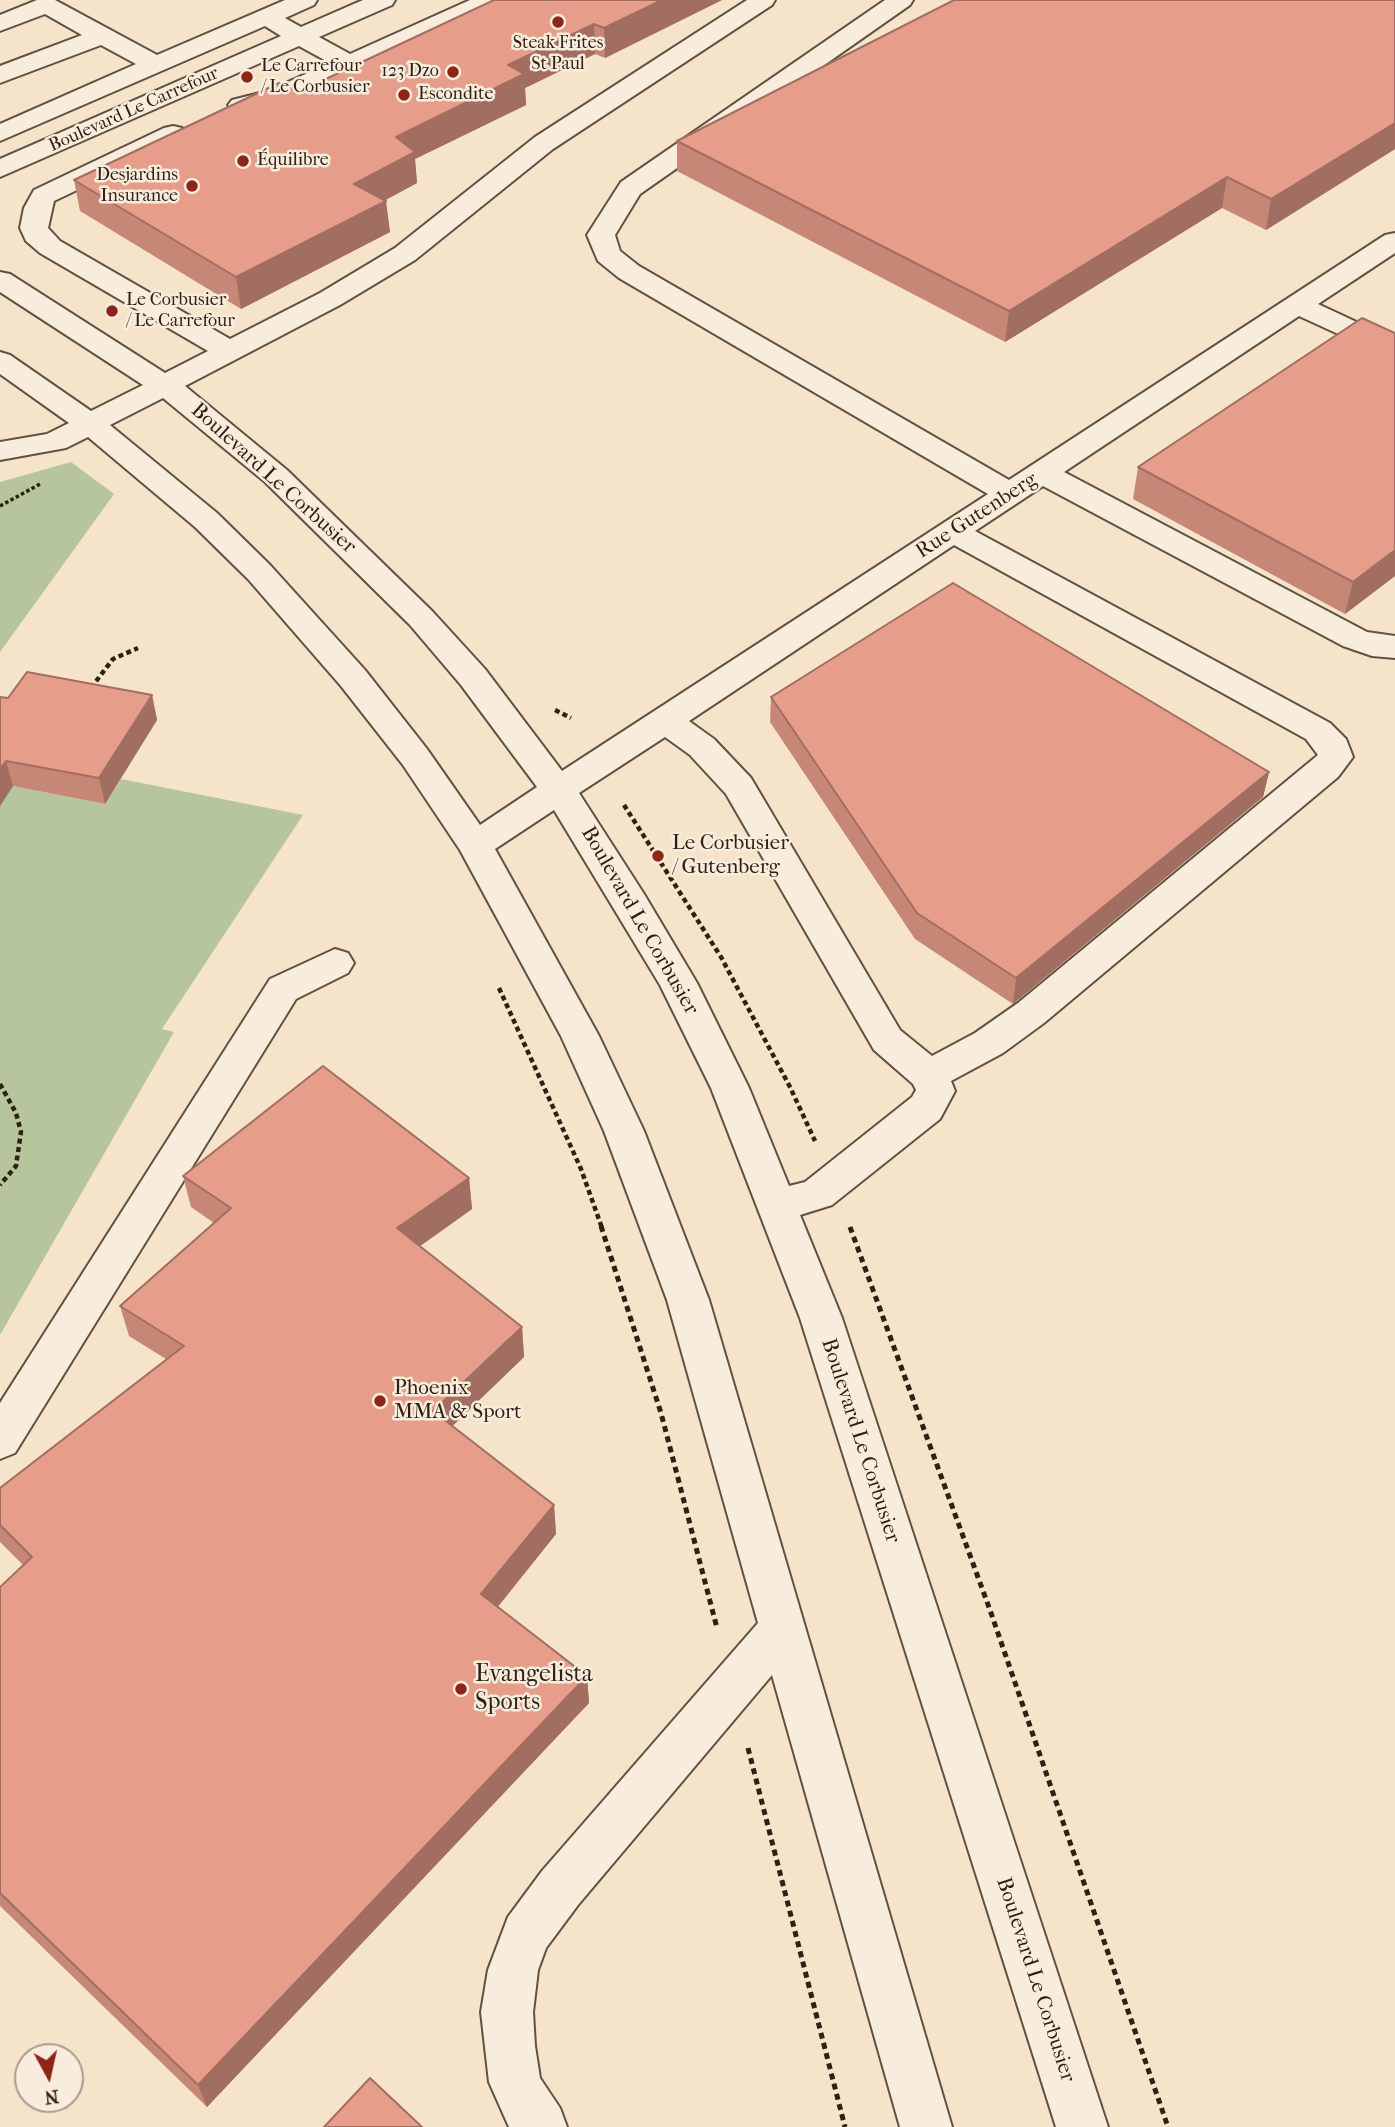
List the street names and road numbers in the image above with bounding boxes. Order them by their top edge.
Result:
street label: Boulevard Le Carrefour [46,63,222,157]
street label: Boulevard Le Corbusier [185,398,361,560]
street label: Rue Gutenberg [912,467,1042,565]
street label: Boulevard Le Corbusier [575,822,703,1020]
street label: Boulevard Le Corbusier [815,1336,905,1546]
street label: Boulevard Le Corbusier [990,1875,1080,2085]

